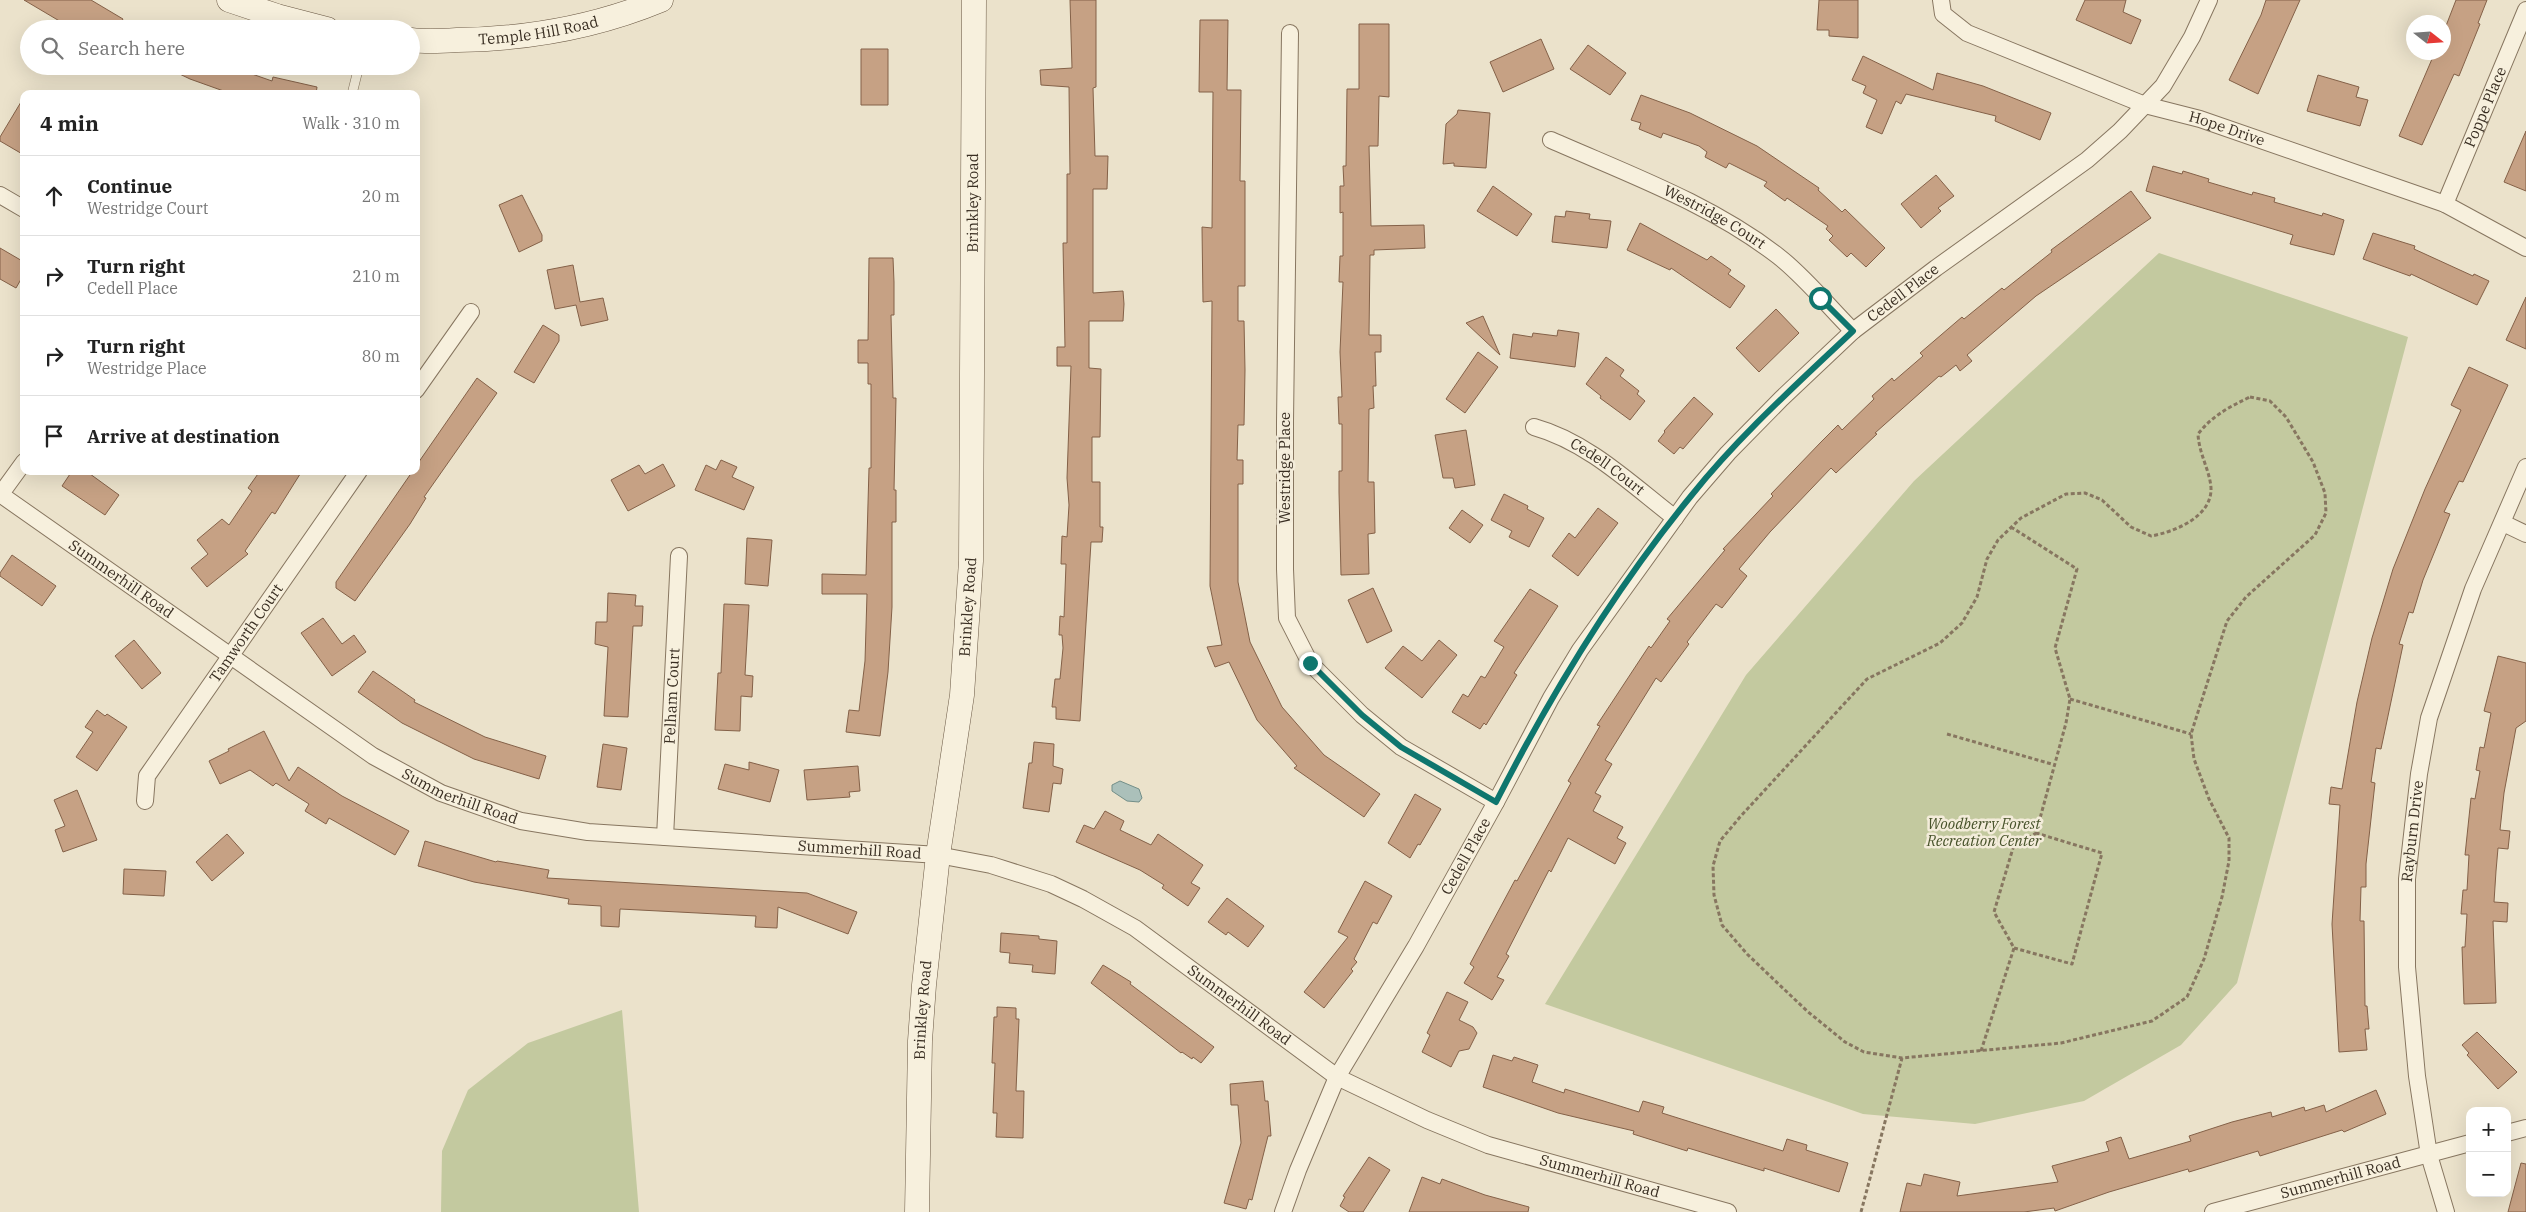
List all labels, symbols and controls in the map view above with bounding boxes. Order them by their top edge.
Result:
street label: Temple Hill Road [478,12,600,48]
north arrow [2406,15,2451,60]
search box [20,20,420,75]
icon: search [38,34,66,62]
text: Search here [78,36,185,60]
street label: Poppe Place [2460,64,2510,150]
street label: Hope Drive [2187,107,2268,150]
text: 4 min [40,109,99,137]
text: Walk · 310 m [302,113,400,133]
street label: Brinkley Road [963,153,982,253]
text: Continue [87,174,172,198]
street label: Westridge Court [1661,181,1770,253]
icon: ahead [40,182,68,210]
text: 20 m [362,186,400,206]
text: Westridge Court [87,198,209,218]
text: Turn right [87,254,185,278]
street label: Cedell Place [1863,259,1942,326]
icon: right [40,262,68,290]
text: 210 m [352,266,400,286]
text: Cedell Place [87,278,178,298]
route start [1809,287,1832,310]
text: Turn right [87,334,185,358]
icon: right [40,342,68,370]
text: 80 m [362,346,400,366]
text: Westridge Place [87,358,207,378]
street label: Westridge Place [1275,412,1294,524]
icon: arrive [40,422,68,450]
text: Arrive at destination [87,424,280,448]
street label: Cedell Court [1567,433,1649,499]
street label: Summerhill Road [65,535,178,622]
street label: Brinkley Road [955,557,980,657]
street label: Tamworth Court [205,580,287,686]
street label: Pelham Court [660,648,683,745]
route end [1299,652,1322,675]
street label: Summerhill Road [399,764,520,828]
street label: Rayburn Drive [2397,779,2427,883]
street label: Cedell Place [1436,814,1494,898]
park label: Woodberry Forest Recreation Center [1926,814,2042,850]
street label: Summerhill Road [797,836,922,863]
street label: Brinkley Road [910,959,936,1060]
street label: Summerhill Road [1184,960,1295,1049]
map controls [2466,1107,2511,1197]
button: + [2466,1107,2511,1152]
street label: Summerhill Road [1538,1150,1662,1201]
street label: Summerhill Road [2278,1152,2403,1203]
button: − [2466,1152,2511,1197]

